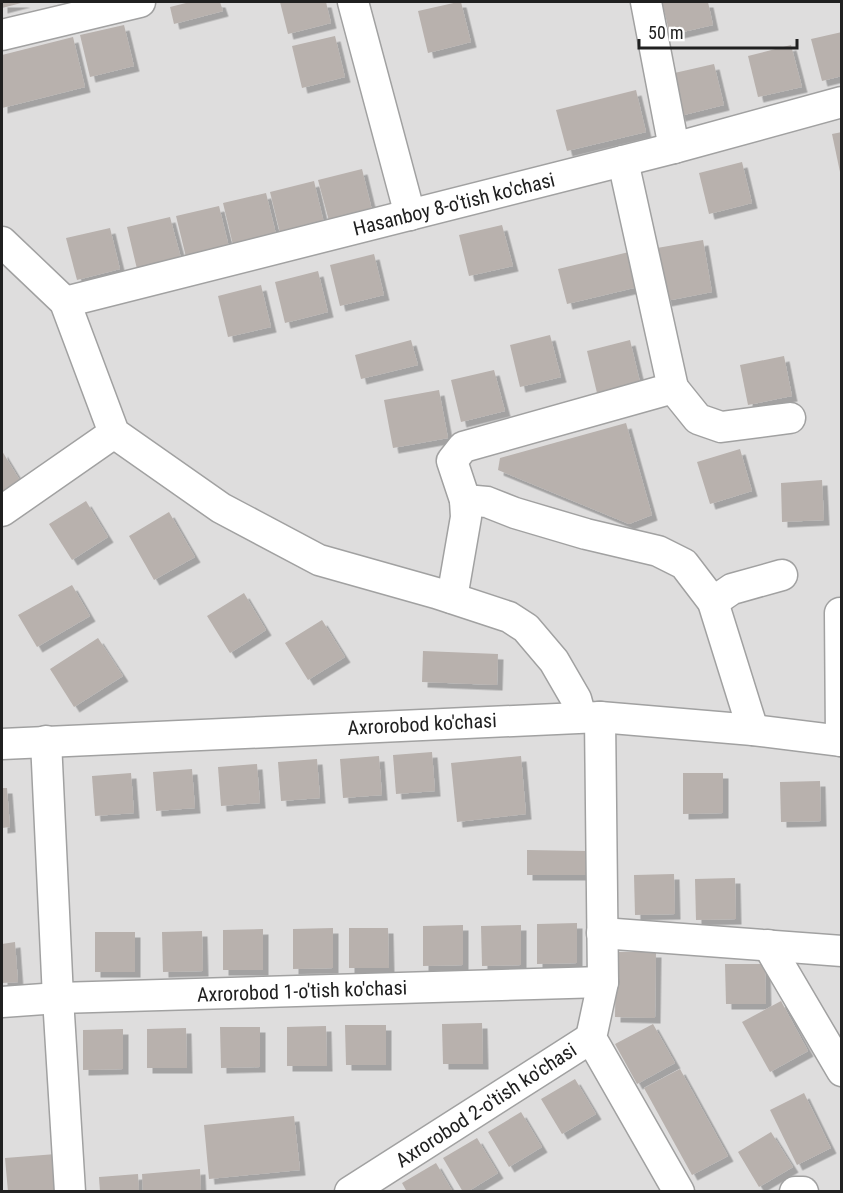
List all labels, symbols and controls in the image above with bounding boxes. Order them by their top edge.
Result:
scale bar [639,12,796,50]
text: 50 m [648,22,683,43]
street label: Hasanboy 8-o'tish ko'chasi [351,167,557,241]
street label: Axrorobod ko'chasi [347,708,497,740]
street label: Axrorobod 1-o'tish ko'chasi [196,975,408,1007]
street label: Axrorobod 2-o'tish ko'chasi [391,1038,581,1172]

